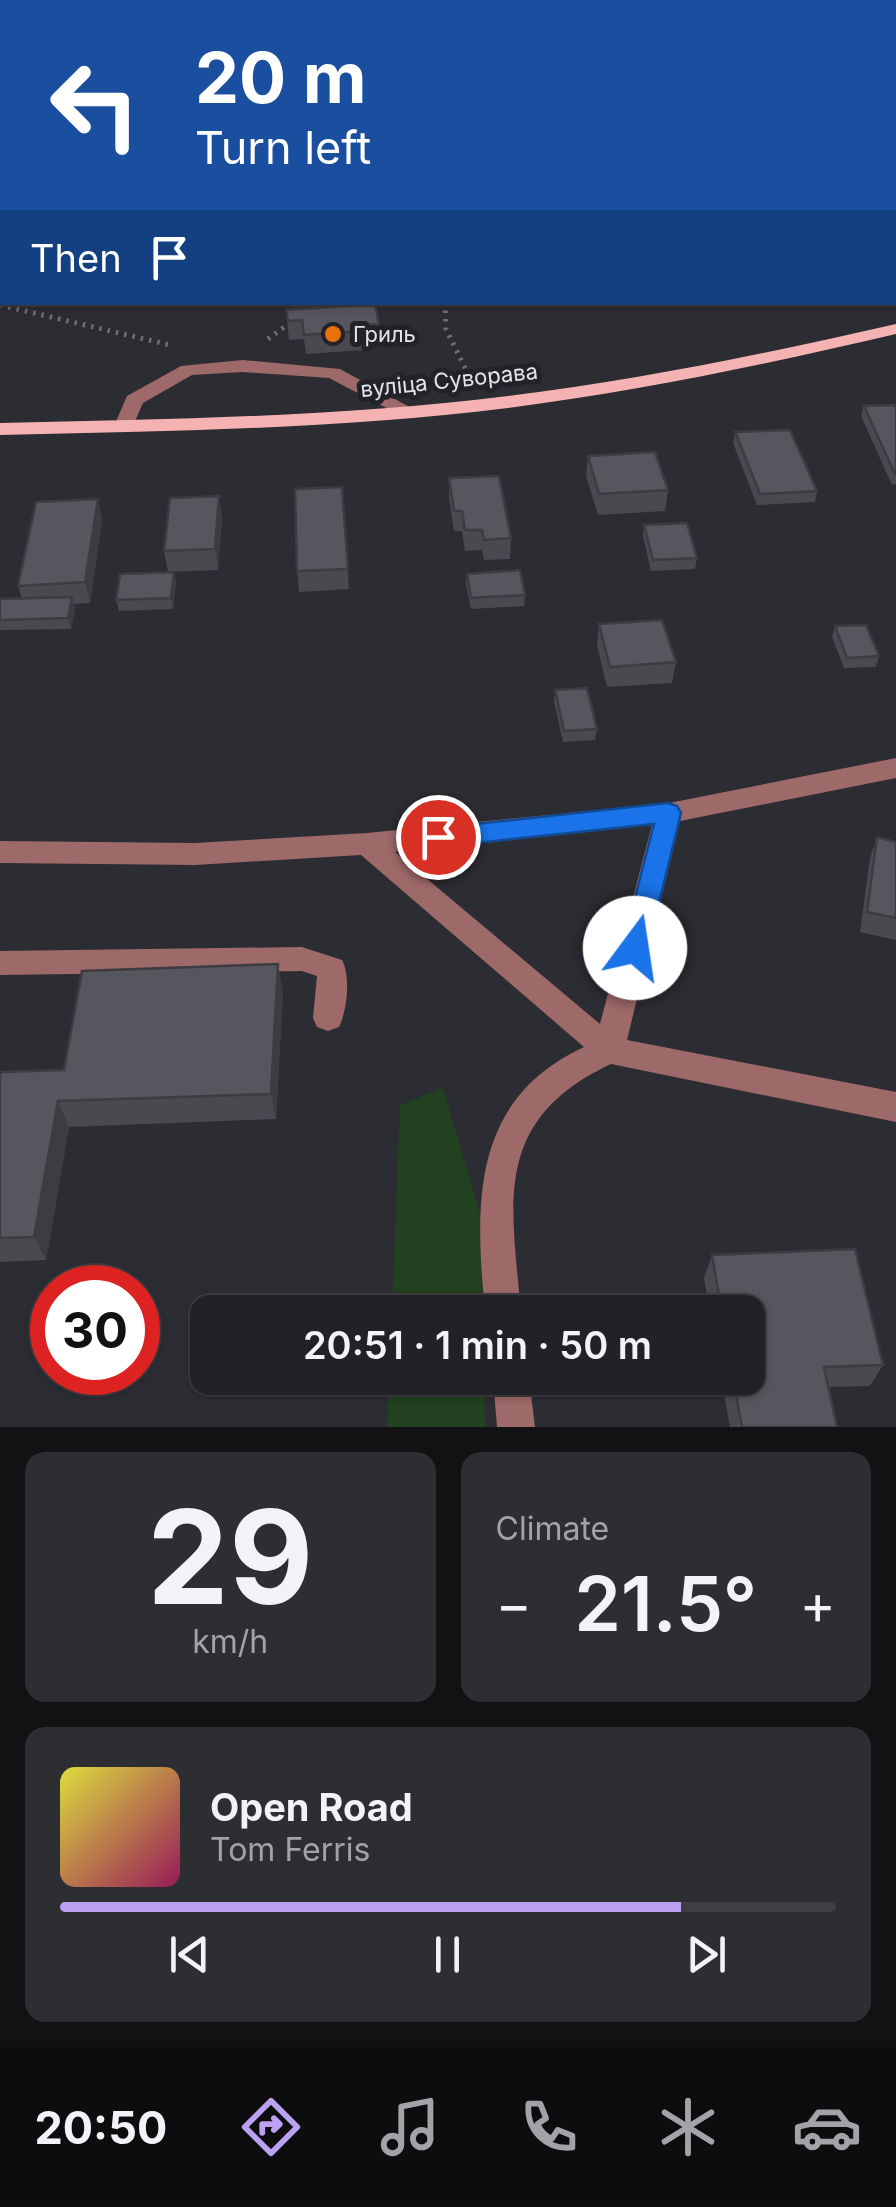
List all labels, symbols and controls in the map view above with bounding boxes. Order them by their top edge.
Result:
text: 20 m [195,35,367,120]
icon: left [30,40,160,170]
text: Turn left [195,120,371,175]
icon: arrive [142,230,197,285]
text: Then [30,235,122,281]
place label: Гриль [353,321,416,347]
marker: Гриль [322,323,344,345]
street label: вуліца Суворава [359,358,539,402]
pin [396,795,481,880]
icon: arrive [411,810,466,865]
position arrow [583,896,687,1000]
speed limit sign: 30 [30,1265,160,1395]
text: 20:51 · 1 min · 50 m [303,1322,652,1368]
text: 29 [147,1478,313,1635]
text: Climate [496,1509,609,1548]
text: 21.5° [574,1558,757,1649]
text: − [496,1571,532,1637]
text: + [800,1571,836,1637]
text: km/h [192,1622,268,1661]
text: Open Road [210,1784,413,1830]
text: Tom Ferris [210,1830,370,1869]
icon: previous [162,1927,217,1982]
icon: pause [420,1927,475,1982]
icon: next [679,1927,734,1982]
icon: directions [236,2092,306,2162]
icon: music [375,2092,445,2162]
icon: phone [514,2092,584,2162]
icon: climate [653,2092,723,2162]
icon: car [792,2092,862,2162]
text: 20:50 [34,2100,167,2155]

